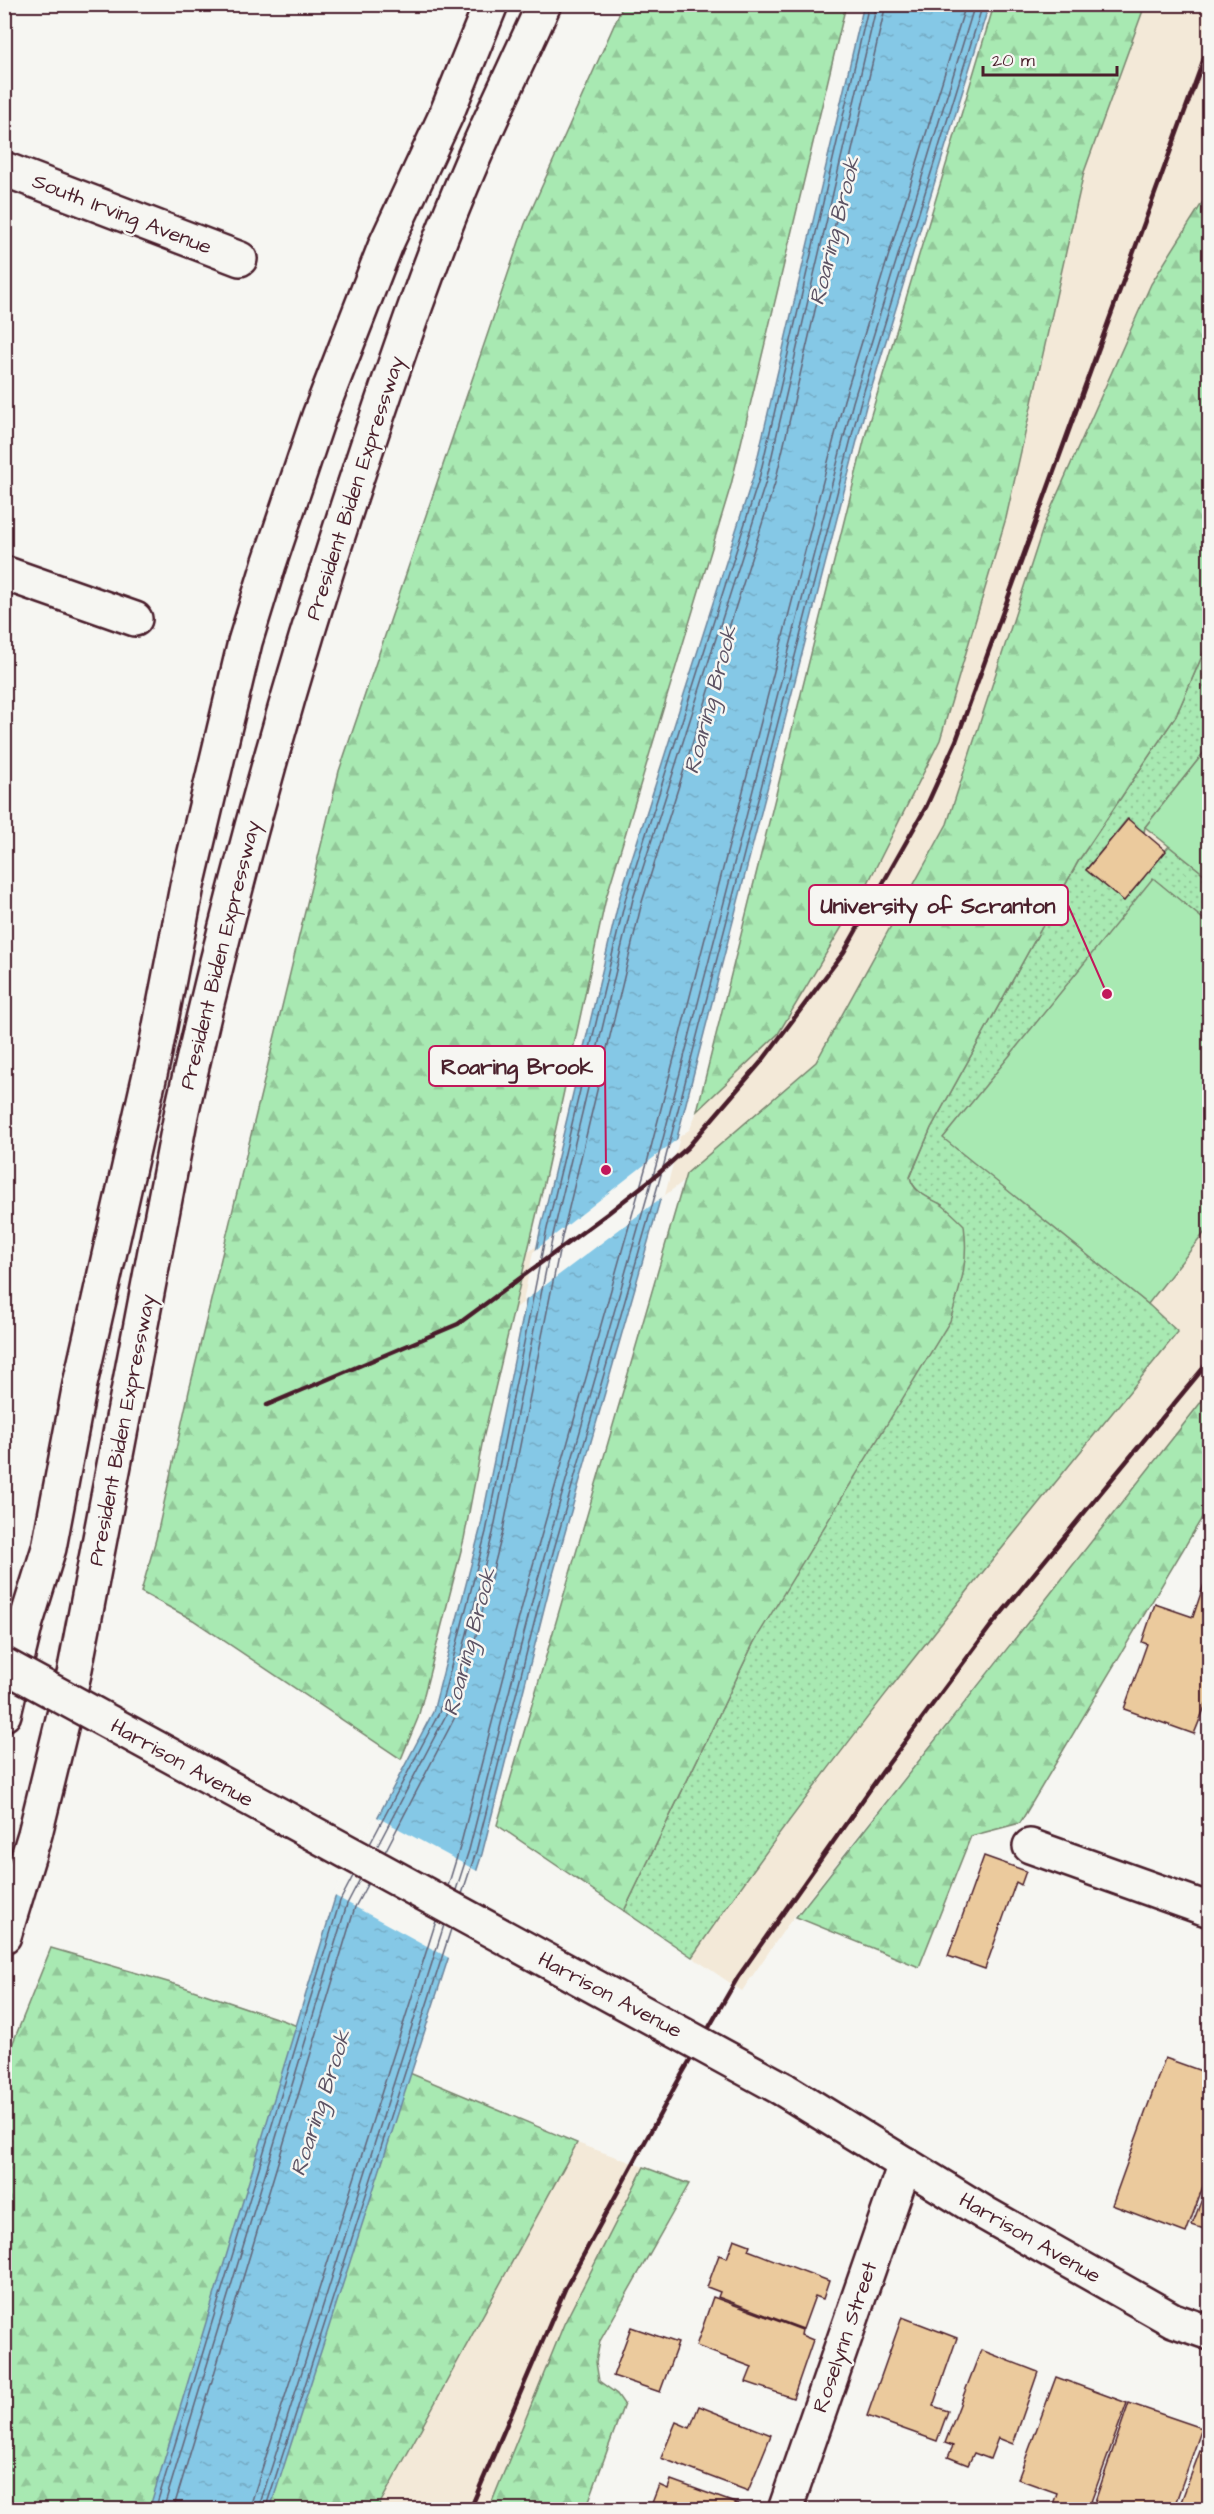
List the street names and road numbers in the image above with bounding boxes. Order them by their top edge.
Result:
street label: South Irving Avenue [27,166,216,263]
street label: President Biden Expressway [299,352,413,624]
street label: President Biden Expressway [173,817,270,1093]
street label: President Biden Expressway [81,1291,165,1569]
street label: Harrison Avenue [105,1712,259,1814]
street label: Harrison Avenue [533,1945,687,2045]
street label: Harrison Avenue [954,2186,1106,2290]
street label: Roselynn Street [806,2257,886,2417]

